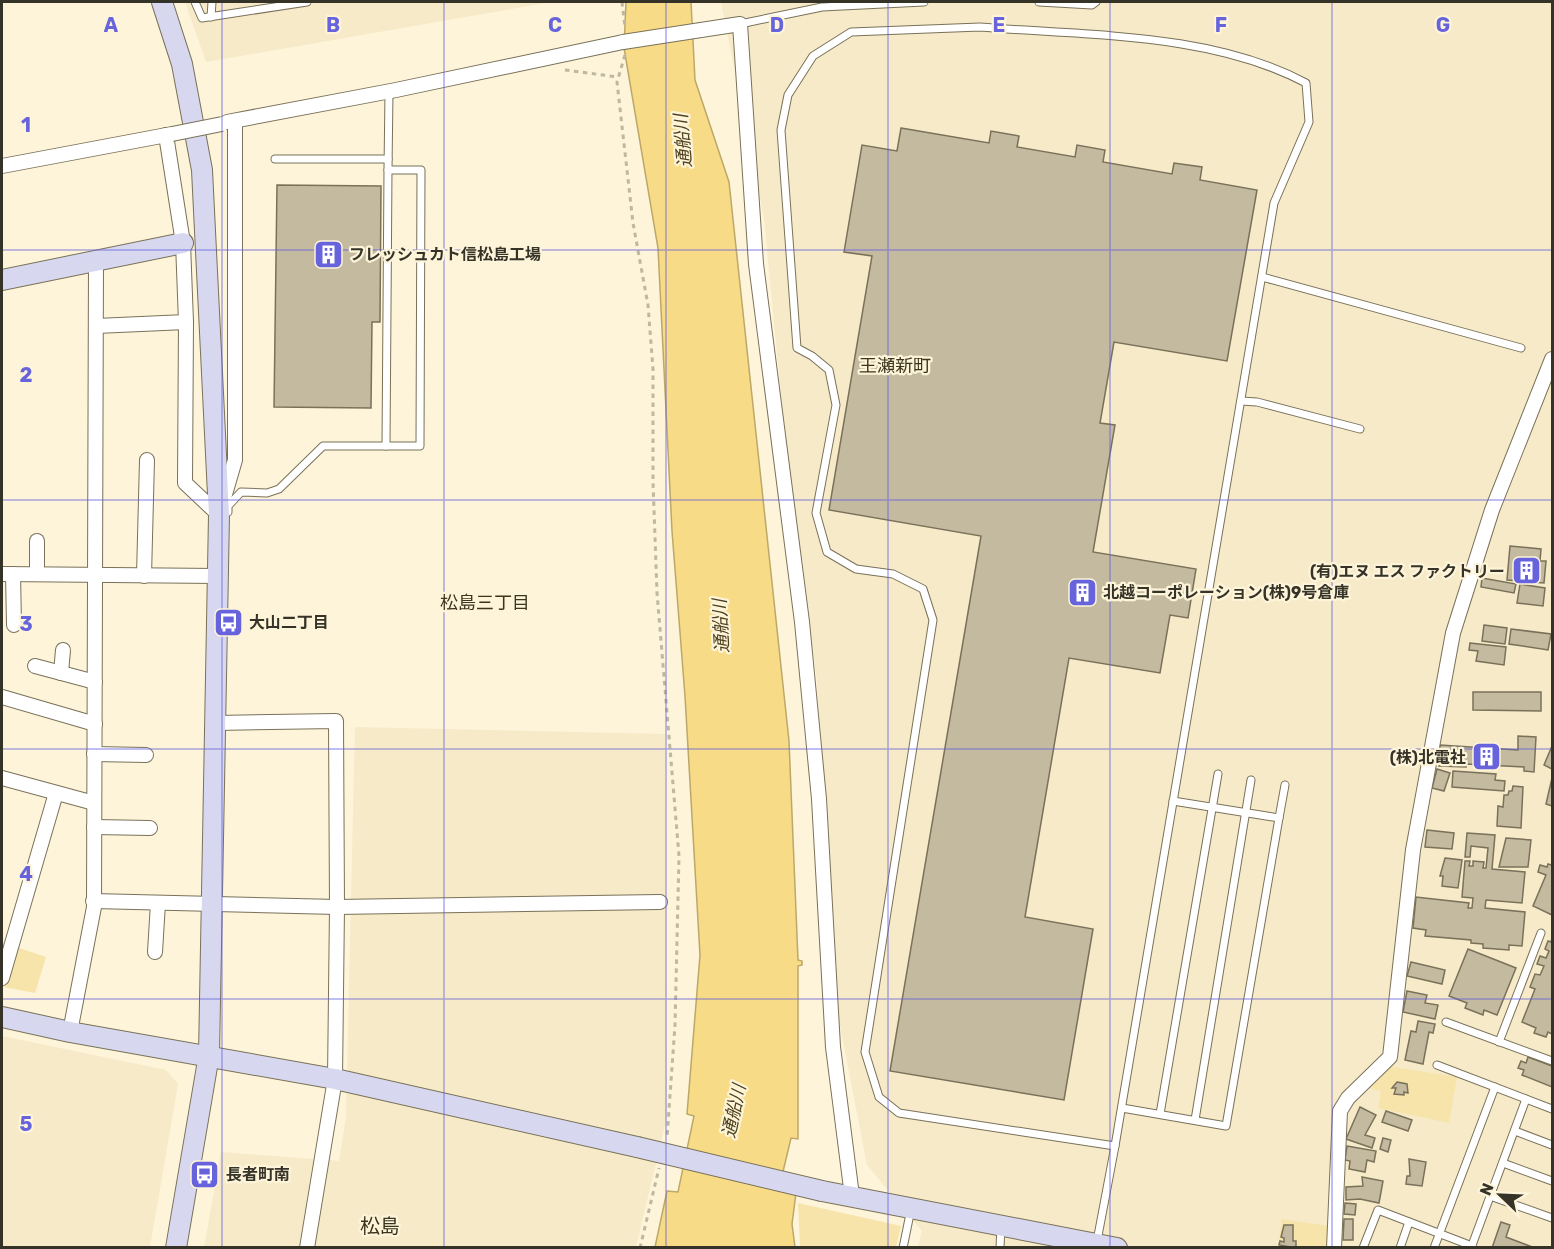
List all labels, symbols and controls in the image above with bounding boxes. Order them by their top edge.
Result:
text: A [104,13,119,37]
text: B [326,13,340,37]
text: C [548,13,562,37]
text: D [770,13,784,37]
text: E [993,13,1005,37]
text: F [1215,13,1227,37]
text: G [1436,13,1450,37]
water label: 通船川 [670,111,696,169]
text: 1 [21,113,31,137]
building icon: フレッシュカト信松島工場 [312,238,344,270]
place label: フレッシュカト信松島工場 [349,245,541,264]
district label: 王瀬新町 [859,355,931,377]
text: 2 [20,363,33,387]
building icon: (有)エヌ エス ファクトリー [1510,555,1542,587]
place label: (有)エヌ エス ファクトリー [1310,562,1505,581]
building icon: 北越コーポレーション(株)9号倉庫 [1066,576,1098,608]
place label: 北越コーポレーション(株)9号倉庫 [1103,583,1349,602]
district label: 松島三丁目 [440,592,530,614]
water label: 通船川 [708,596,733,654]
bus stop icon: 大山二丁目 [212,606,244,638]
text: 3 [19,612,33,636]
place label: 大山二丁目 [249,613,329,632]
building icon: (株)北電社 [1471,741,1503,773]
place label: (株)北電社 [1390,748,1466,767]
text: 4 [19,862,33,886]
water label: 通船川 [718,1080,751,1140]
text: 5 [20,1112,33,1136]
bus stop icon: 長者町南 [189,1158,221,1190]
place label: 長者町南 [226,1165,290,1184]
north arrow [1470,1165,1530,1225]
text: N [1476,1180,1498,1198]
district label: 松島 [360,1214,400,1238]

